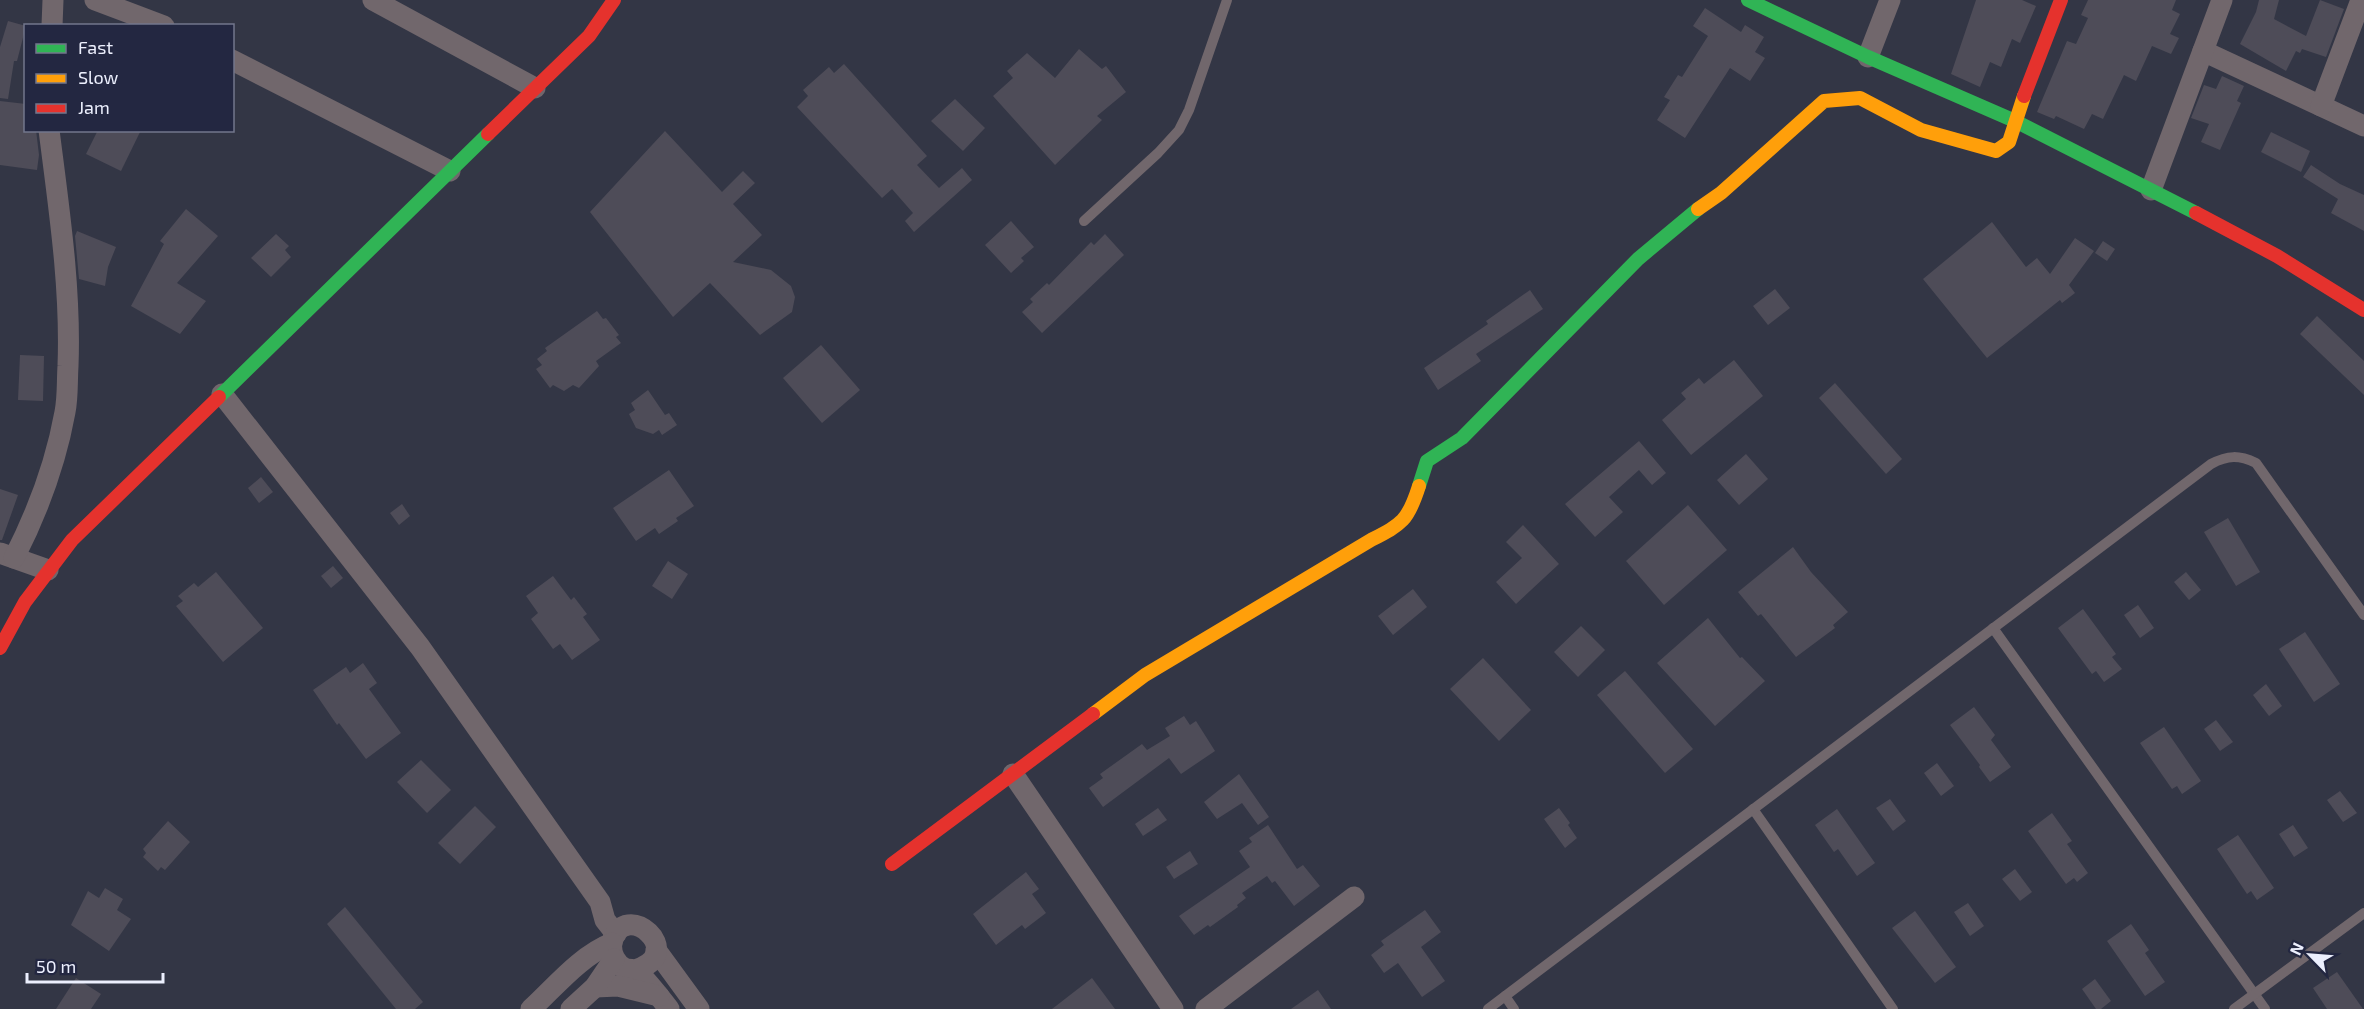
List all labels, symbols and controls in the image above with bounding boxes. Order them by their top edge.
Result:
legend [24,24,234,132]
text: Fast [78,36,113,58]
text: Slow [78,66,119,88]
text: Jam [78,96,110,118]
north arrow [2280,925,2340,985]
text: N [2285,939,2307,958]
scale bar [27,946,164,984]
text: 50 m [36,955,76,977]

